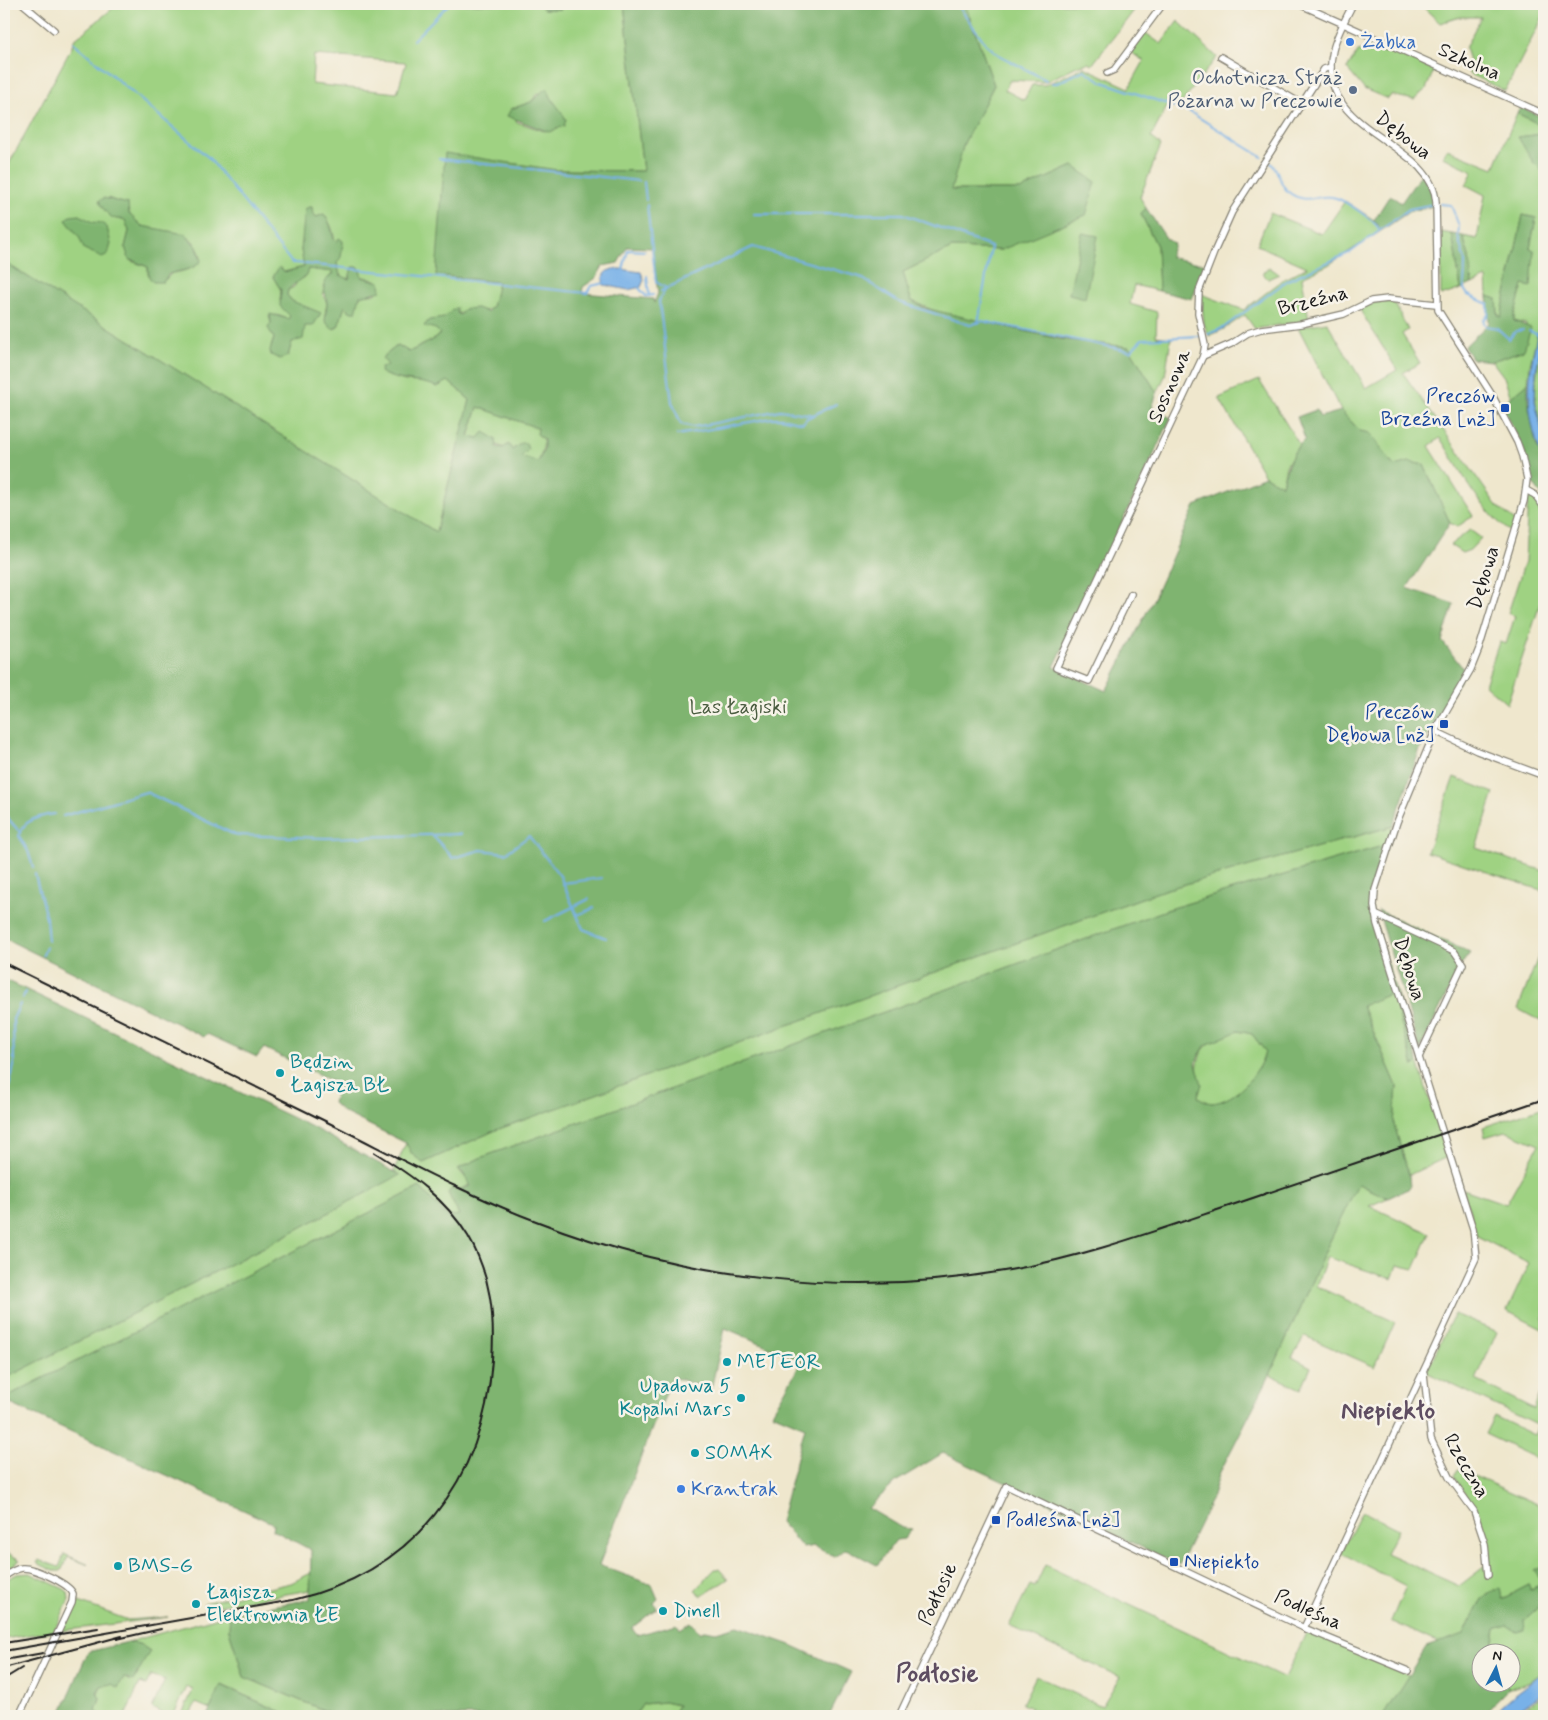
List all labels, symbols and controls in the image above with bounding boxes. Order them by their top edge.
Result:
place label: Żabka [1360,29,1416,56]
marker: Żabka [1344,36,1356,48]
street label: Szkolna [1434,36,1504,88]
place label: Ochotnicza Straż Pożarna w Preczowie [1167,65,1343,115]
marker: Ochotnicza Straż Pożarna w Preczowie [1347,84,1359,96]
street label: Dębowa [1369,105,1437,167]
street label: Brzeźna [1275,279,1351,323]
street label: Sosnowa [1142,344,1199,427]
place label: Preczów Brzeźna [nż] [1381,383,1495,433]
marker: Preczów Brzeźna [nż] [1499,402,1511,414]
street label: Dębowa [1462,543,1506,613]
park label: Las Łagiski [689,694,787,721]
place label: Preczów Dębowa [nż] [1326,699,1434,749]
marker: Preczów Dębowa [nż] [1438,718,1450,730]
street label: Dębowa [1386,934,1432,1004]
place label: Będzin Łagisza BŁ [290,1049,390,1099]
marker: Będzin Łagisza BŁ [274,1067,286,1079]
place label: METEOR [737,1349,820,1376]
marker: METEOR [721,1356,733,1368]
place label: Upadowa 5 Kopalni Mars [619,1373,731,1423]
marker: Upadowa 5 Kopalni Mars [735,1392,747,1404]
district label: Niepiekło [1341,1395,1435,1428]
street label: Rzeczna [1437,1429,1495,1503]
place label: SOMAX [705,1440,773,1467]
marker: SOMAX [689,1447,701,1459]
place label: Krantrak [691,1476,778,1503]
marker: Krantrak [675,1483,687,1495]
place label: Podleśna [nż] [1006,1507,1120,1534]
marker: Podleśna [nż] [990,1514,1002,1526]
place label: Niepiekło [1184,1549,1259,1576]
place label: BMS-G [128,1553,193,1580]
marker: Niepiekło [1168,1556,1180,1568]
street label: Podłosie [912,1558,964,1630]
marker: BMS-G [112,1560,124,1572]
place label: Łagisza Elektrownia ŁE [206,1579,339,1629]
street label: Podleśna [1270,1583,1346,1637]
marker: Łagisza Elektrownia ŁE [190,1598,202,1610]
place label: Dinell [673,1598,721,1625]
marker: Dinell [657,1605,669,1617]
north arrow [1470,1642,1520,1692]
text: N [1492,1647,1503,1666]
district label: Podłosie [896,1658,979,1691]

